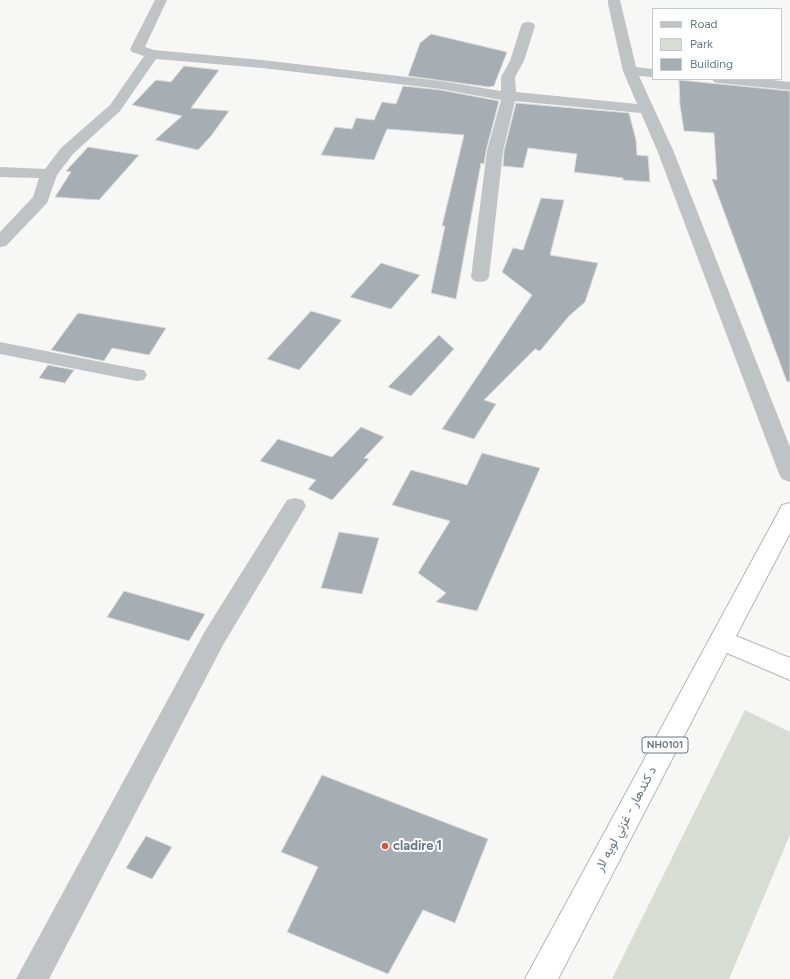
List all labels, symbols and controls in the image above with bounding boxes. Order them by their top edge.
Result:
legend [652,8,782,80]
text: Road [690,17,718,31]
text: Park [690,37,713,51]
text: Building [690,57,733,71]
road number: NH0101 [642,737,688,753]
street label: د کندهار - غزني لويه لار [592,764,660,874]
place label: cladire 1 [393,838,442,854]
marker: cladire 1 [380,841,390,851]

